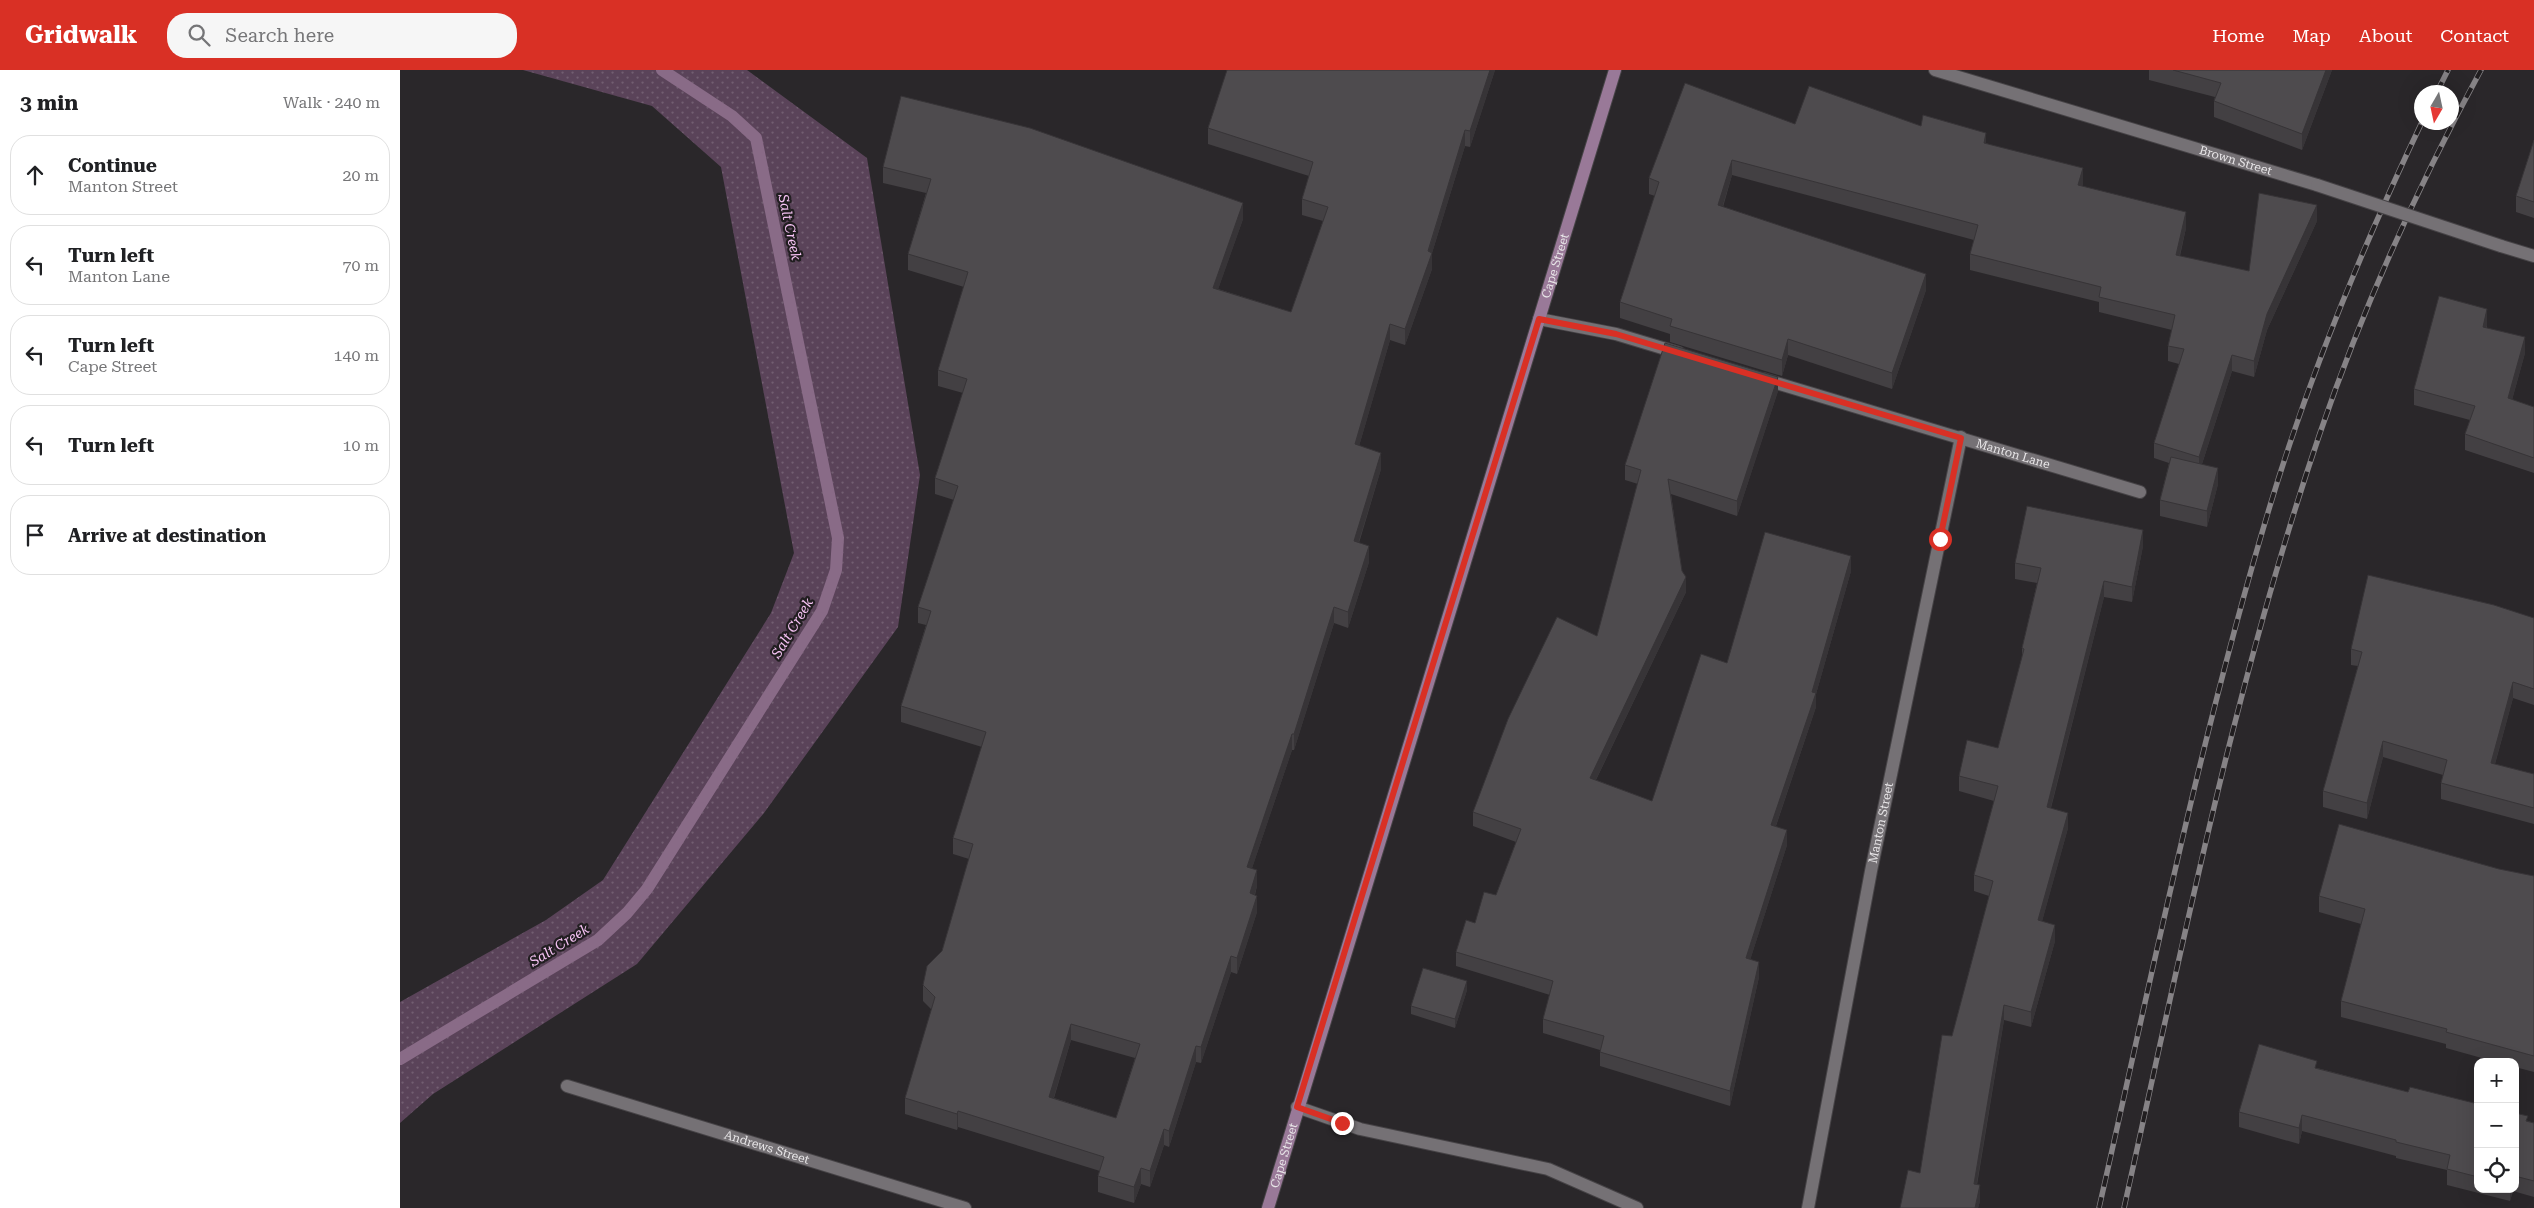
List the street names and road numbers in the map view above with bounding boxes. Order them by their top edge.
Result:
street label: Brown Street [2198,143,2274,178]
street label: Cape Street [1539,231,1572,300]
street label: Manton Lane [1974,436,2052,472]
street label: Manton Street [1866,781,1896,865]
street label: Cape Street [1268,1121,1301,1190]
street label: Andrews Street [723,1128,812,1167]

